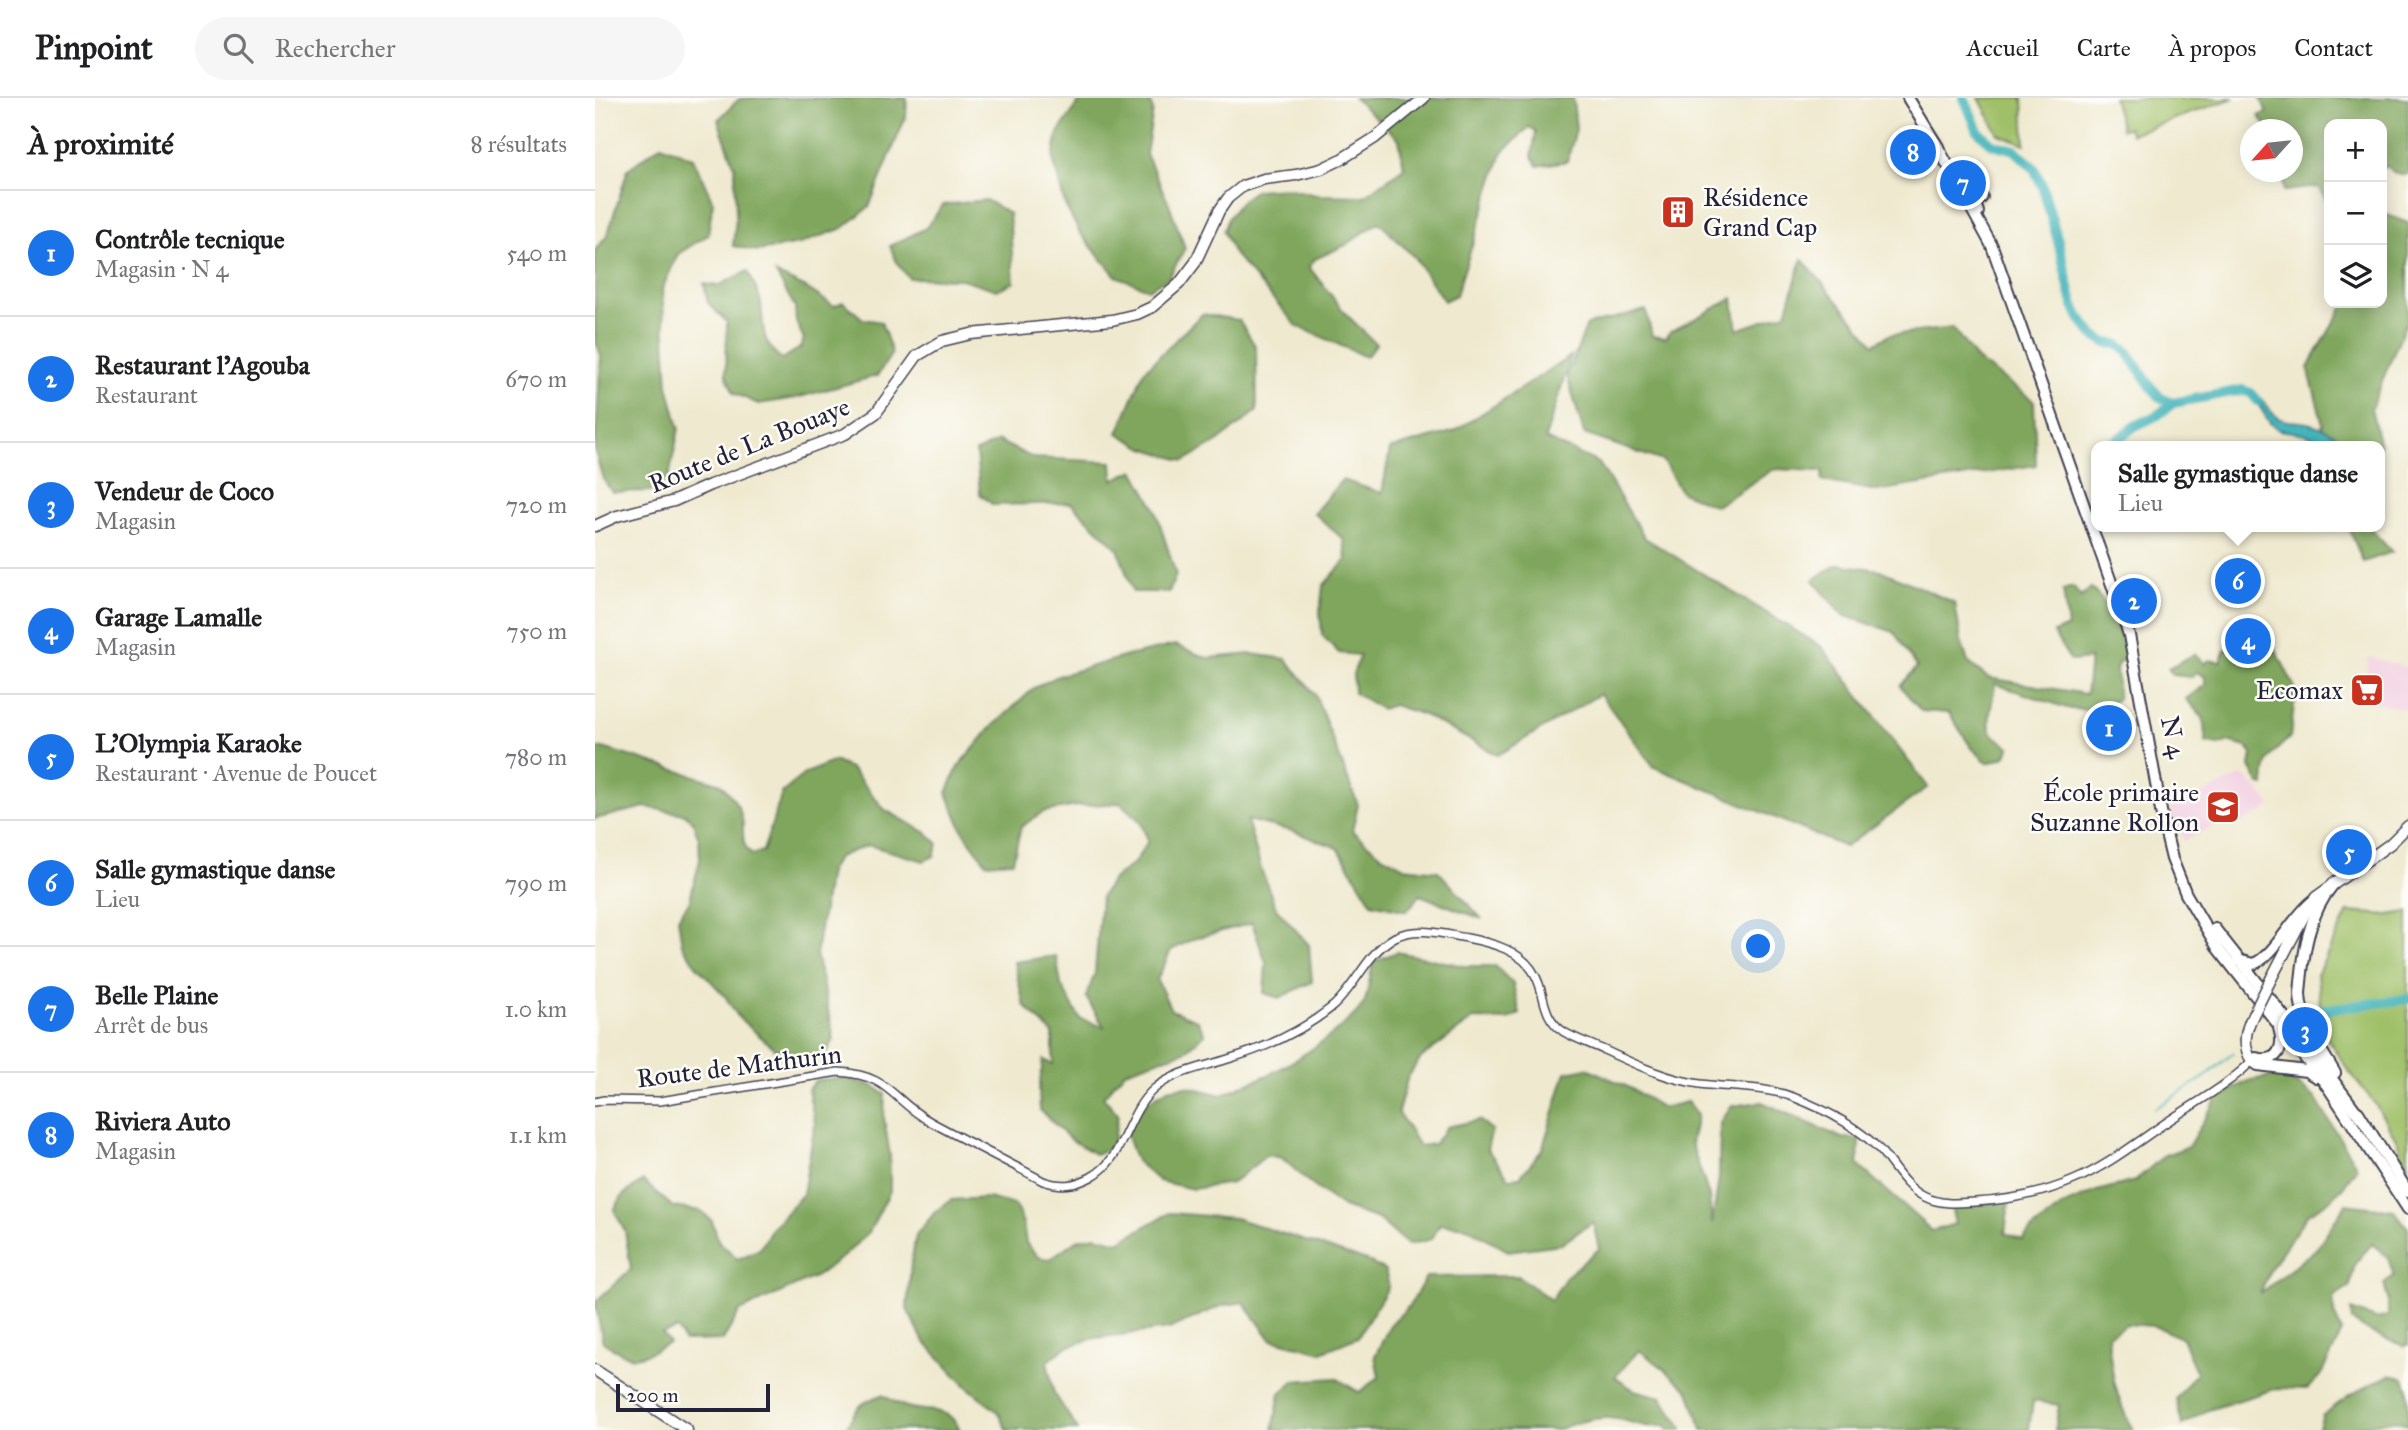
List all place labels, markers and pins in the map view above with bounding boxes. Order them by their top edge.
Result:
pin: 8 [1890,126,1936,178]
pin: 7 [1940,157,1986,209]
place label: Résidence Grand Cap [1703,181,1817,243]
building icon: Résidence Grand Cap [1659,193,1697,231]
pin: 6 [2215,555,2261,607]
pin: 2 [2111,575,2157,627]
pin: 4 [2225,615,2271,667]
supermarket icon: Ecomax [2348,671,2386,709]
place label: Ecomax [2256,674,2343,706]
pin: 1 [2086,702,2132,754]
place label: École primaire Suzanne Rollon [2030,776,2199,838]
school or university icon: École primaire Suzanne Rollon [2204,788,2242,826]
pin: 5 [2326,826,2372,878]
pin: 3 [2282,1004,2328,1056]

